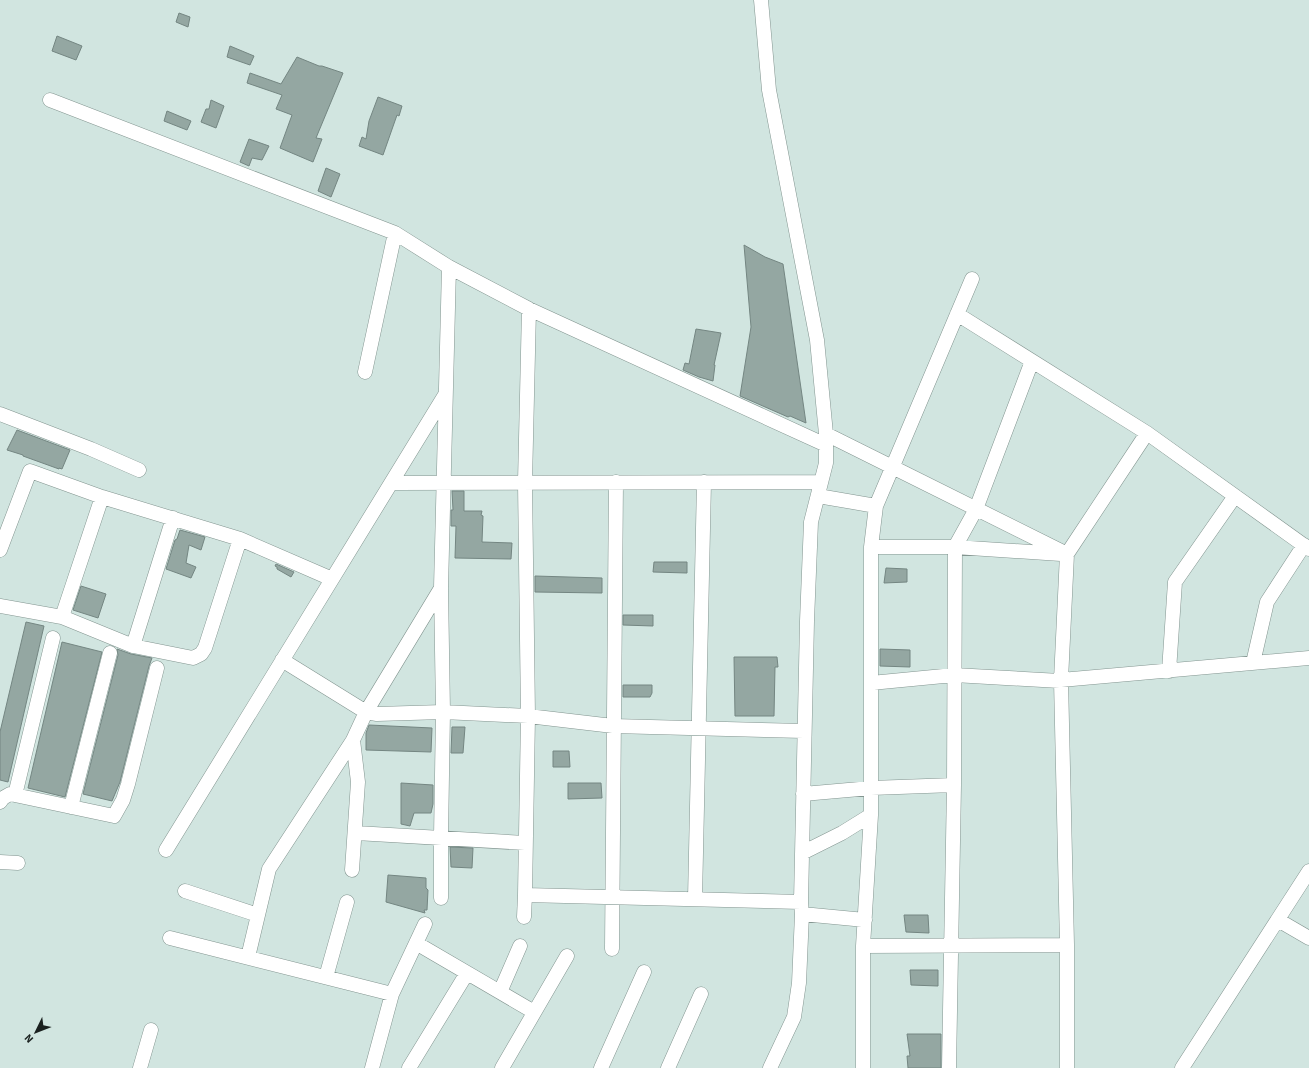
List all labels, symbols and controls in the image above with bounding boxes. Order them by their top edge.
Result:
north arrow [16,1012,56,1052]
text: N [21,1031,37,1046]

